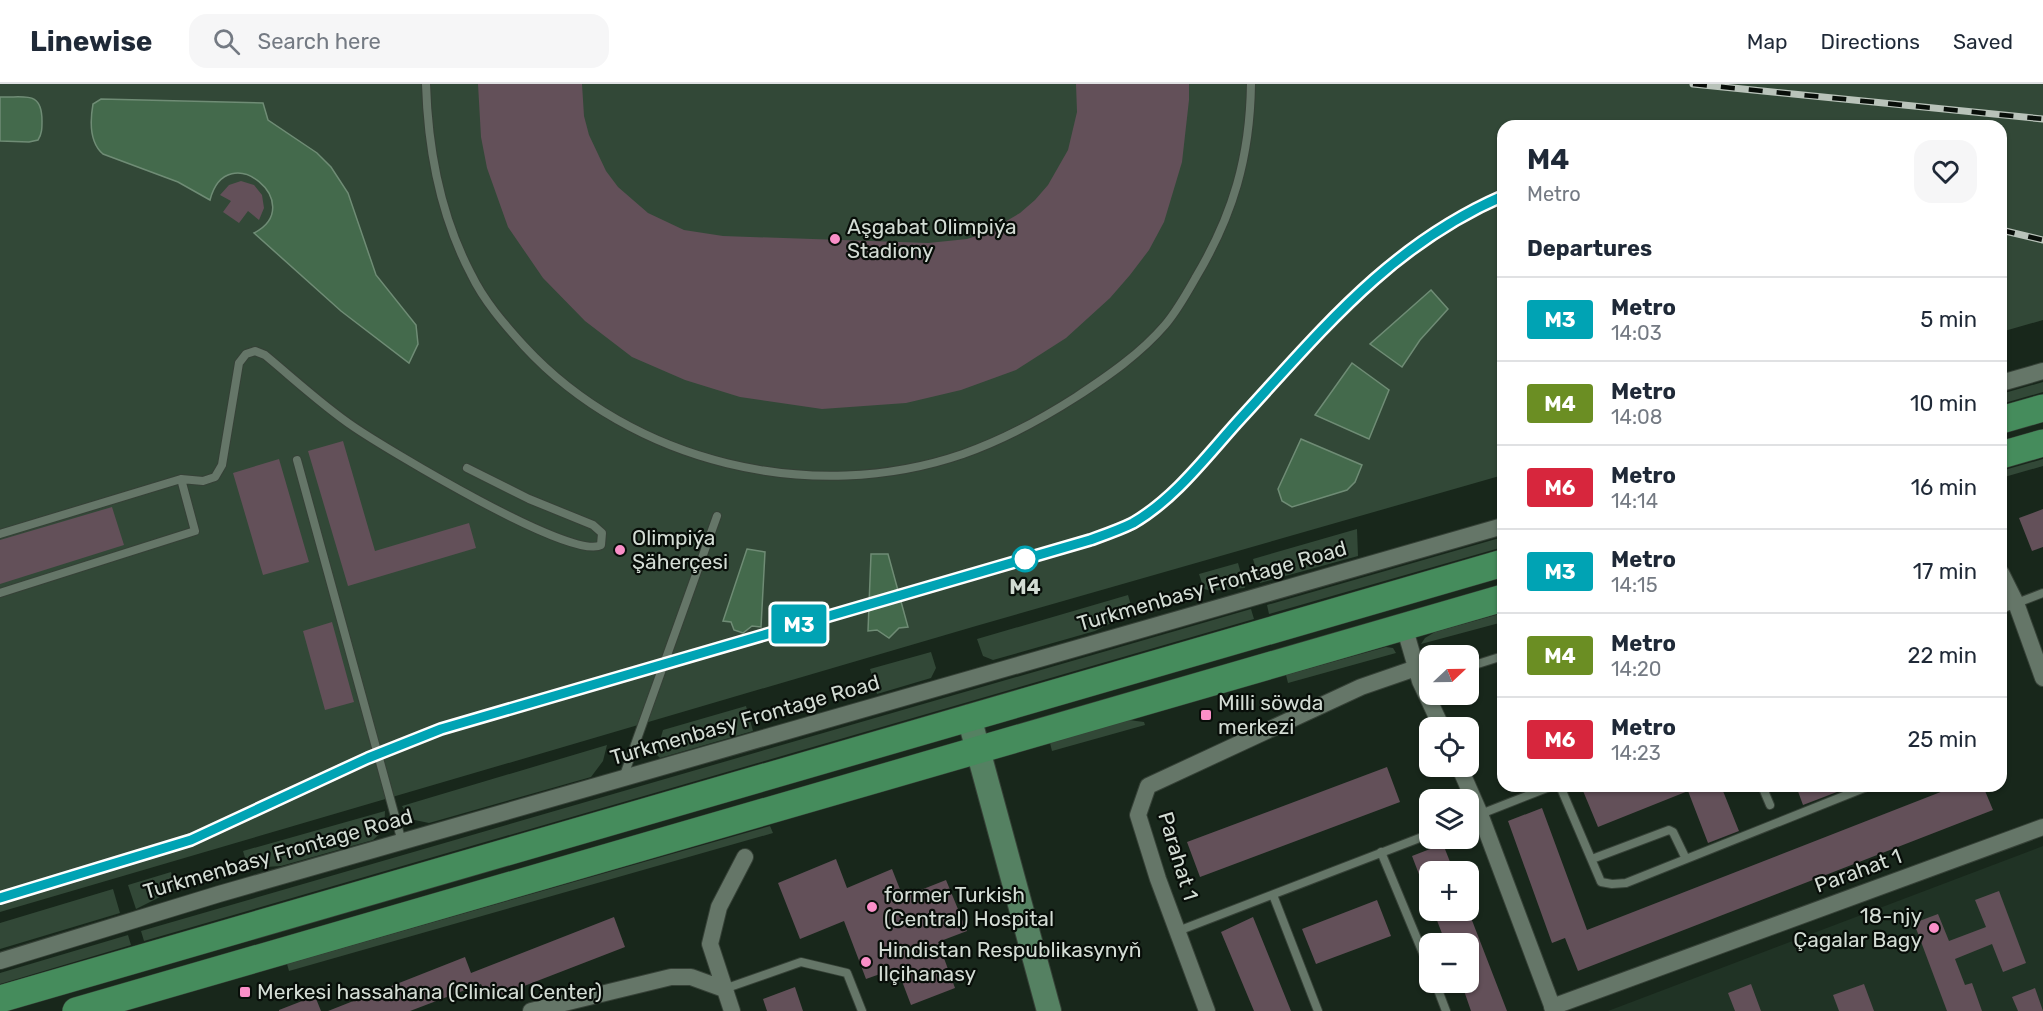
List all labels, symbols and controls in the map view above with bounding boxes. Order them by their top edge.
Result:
search box [189,14,609,68]
text: Linewise [30,25,153,58]
icon: search [210,25,243,58]
text: Search here [258,28,381,55]
text: Map [1747,29,1788,54]
text: Directions [1821,29,1920,54]
text: Saved [1953,29,2013,54]
button: heart [1914,140,1977,203]
text: M4 [1527,143,1569,176]
text: Metro [1527,182,1581,206]
place label: Aşgabat Olimpiýa Stadiony [847,214,1017,263]
marker: Aşgabat Olimpiýa Stadiony [828,232,842,246]
text: Departures [1527,235,1652,262]
text: Metro [1611,294,1676,321]
text: 5 min [1920,306,1977,333]
text: M3 [1544,307,1576,332]
text: 14:03 [1611,321,1662,345]
text: Metro [1611,378,1676,405]
text: 10 min [1910,390,1977,417]
text: M4 [1544,391,1576,416]
text: 14:08 [1611,405,1663,429]
text: Metro [1611,462,1676,489]
text: 16 min [1911,474,1977,501]
text: M6 [1544,475,1576,500]
text: 14:14 [1611,489,1658,513]
place label: Olimpiýa Şäherçesi [632,525,728,574]
street label: Turkmenbasy Frontage Road [1074,535,1349,636]
marker: Olimpiýa Şäherçesi [613,543,627,557]
marker: M4 [1012,546,1038,572]
text: Metro [1611,546,1676,573]
text: 17 min [1913,558,1977,585]
text: M3 [1544,559,1576,584]
text: 14:15 [1611,573,1658,597]
place label: M4 [1009,574,1041,599]
line badge: M3 [772,604,826,644]
text: M3 [783,612,815,637]
text: Metro [1611,630,1676,657]
text: 22 min [1908,642,1977,669]
text: M4 [1544,643,1576,668]
north arrow [1419,645,1479,705]
map controls [1419,645,1479,993]
text: 14:20 [1611,657,1662,681]
street label: Turkmenbasy Frontage Road [607,669,882,770]
place label: Milli söwda merkezi [1218,690,1323,739]
marker: Milli söwda merkezi [1199,708,1213,722]
text: Metro [1611,714,1676,741]
button: locate [1419,717,1479,777]
text: 25 min [1907,726,1977,753]
text: M6 [1544,727,1576,752]
text: 14:23 [1611,741,1661,765]
button: layers [1419,789,1479,849]
street label: Turkmenbasy Frontage Road [140,803,415,904]
street label: Parahat 1 [1153,809,1204,903]
street label: Parahat 1 [1811,843,1905,898]
button: + [1419,861,1479,921]
place label: former Turkish (Central) Hospital [884,882,1054,931]
marker: former Turkish (Central) Hospital [865,900,879,914]
place label: 18-njy Çagalar Bagy [1793,903,1922,952]
marker: 18-njy Çagalar Bagy [1927,921,1941,935]
button: − [1419,933,1479,993]
place label: Hindistan Respublikasynyň Ilçihanasy [878,937,1142,986]
marker: Hindistan Respublikasynyň Ilçihanasy [859,955,873,969]
place label: Merkesi hassahana (Clinical Center) [257,979,602,1004]
marker: Merkesi hassahana (Clinical Center) [238,985,252,999]

